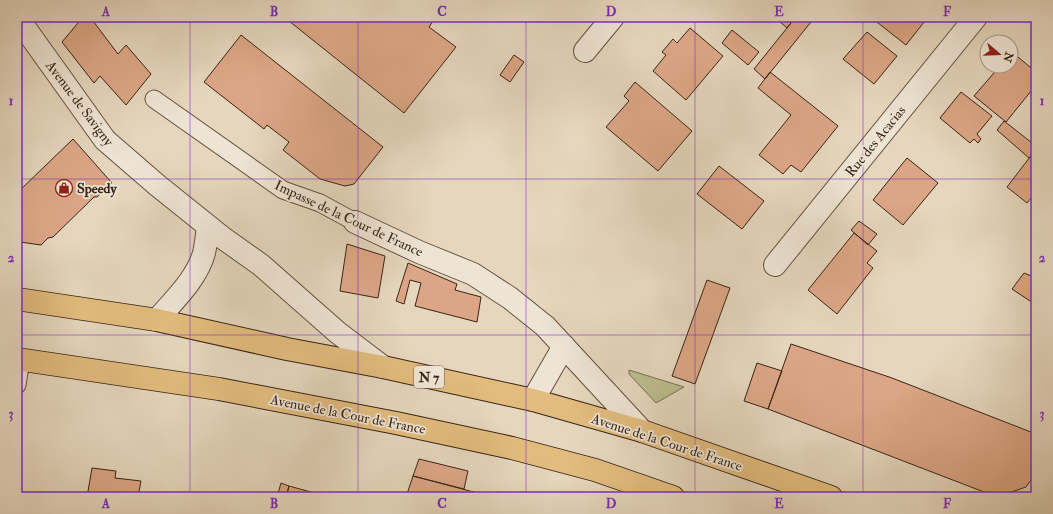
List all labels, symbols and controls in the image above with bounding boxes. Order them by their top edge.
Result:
text: A [101,4,111,20]
text: B [270,4,278,20]
text: C [437,4,447,20]
text: D [606,4,617,20]
text: E [774,4,784,20]
text: F [943,4,952,20]
north arrow [979,34,1019,74]
text: N [1000,49,1016,65]
street label: Avenue de Savigny [41,57,118,151]
text: 1 [9,93,14,109]
text: 1 [1040,93,1045,109]
street label: Rue des Acacias [842,102,909,180]
street label: Impasse de la Cour de France [271,177,426,261]
shop icon: Speedy [54,178,74,198]
place label: Speedy [77,180,117,198]
text: 2 [8,250,15,266]
text: 2 [1039,250,1046,266]
road number: N 7 [414,366,444,388]
street label: Avenue de la Cour de France [268,391,427,438]
text: 3 [9,406,14,422]
text: 3 [1040,406,1045,422]
street label: Avenue de la Cour de France [588,410,745,475]
text: A [101,496,111,512]
text: B [270,496,278,512]
text: C [437,496,447,512]
text: D [606,496,617,512]
text: E [774,496,784,512]
text: F [943,496,952,512]

